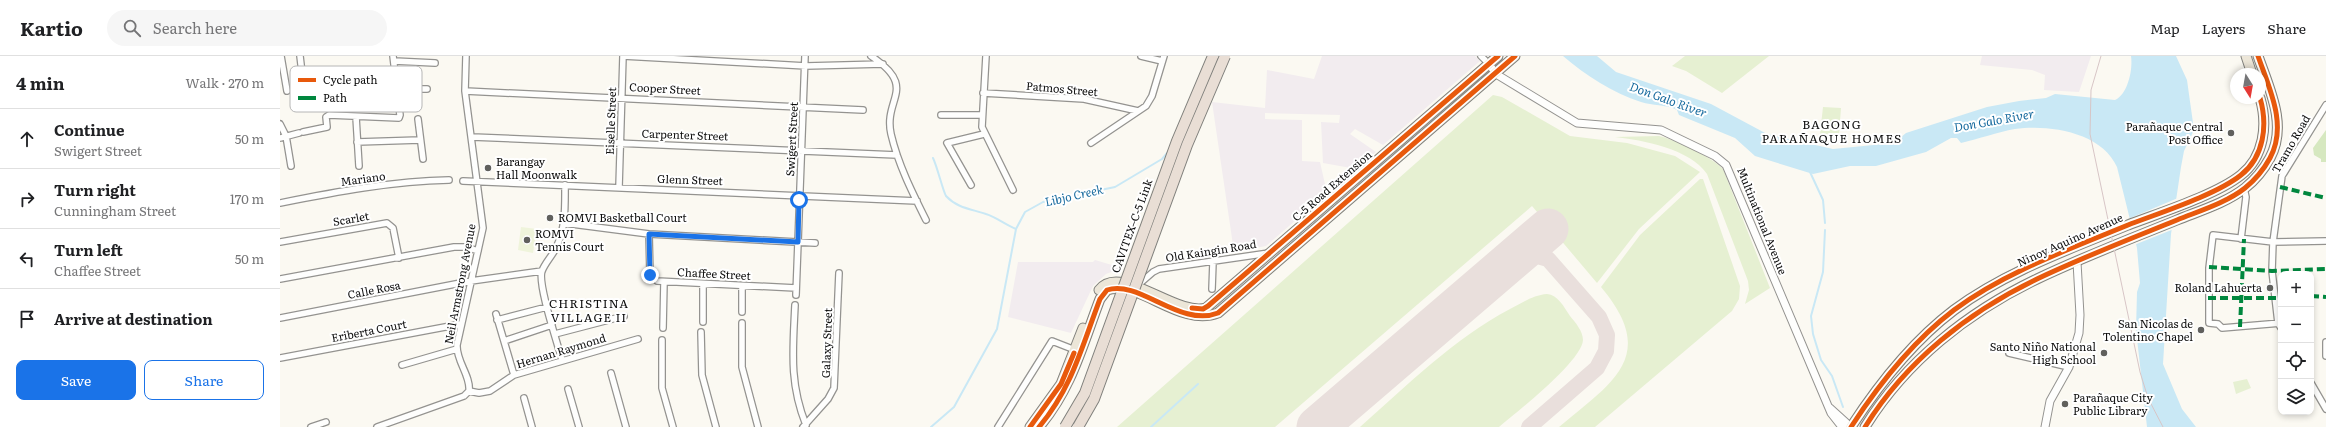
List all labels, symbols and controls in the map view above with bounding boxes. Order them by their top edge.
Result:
search box [107,10,387,46]
text: Kartio [20,14,83,42]
text: Search here [153,16,237,39]
icon: search [121,17,143,39]
text: Map [2150,18,2180,38]
text: Layers [2202,18,2245,38]
text: Share [2267,18,2306,38]
legend [290,66,422,112]
north arrow [2230,68,2266,104]
text: 4 min [16,70,65,95]
text: Cycle path [323,71,378,87]
text: Walk · 270 m [185,73,264,92]
street label: Patmos Street [1026,77,1099,99]
water label: Don Galo River [1627,77,1710,122]
street label: Cooper Street [629,78,702,98]
street label: Eiselle Street [601,86,619,155]
text: Path [323,89,347,105]
street label: Swigert Street [781,101,801,177]
water label: Don Galo River [1952,104,2036,136]
street label: Tramo Road [2267,111,2313,176]
district label: BAGONG PARAÑAQUE HOMES [1762,115,1902,147]
text: Continue [54,118,124,141]
place label: Parañaque Central Post Office [2126,118,2223,147]
street label: Carpenter Street [641,124,729,144]
icon: ahead [16,128,38,150]
marker: Parañaque Central Post Office [2226,128,2236,138]
text: 50 m [235,129,264,148]
text: Swigert Street [54,141,142,160]
street label: C-5 Road Extension [1288,146,1375,224]
place label: Barangay Hall Moonwalk [496,153,577,182]
marker: Barangay Hall Moonwalk [483,163,493,173]
street label: Multinational Avenue [1734,165,1792,277]
street label: Mariano [339,167,386,189]
street label: Glenn Street [657,170,724,188]
street label: CAVITEX–C-5 Link [1107,176,1156,275]
text: Turn right [54,178,136,201]
water label: Libjo Creek [1043,179,1105,210]
icon: right [16,188,38,210]
text: 170 m [230,189,264,208]
route start [790,191,808,209]
text: Cunningham Street [54,201,176,220]
street label: Scarlet [331,207,371,229]
street label: Ninoy Aquino Avenue [2014,208,2125,270]
place label: ROMVI Basketball Court [558,209,687,225]
marker: ROMVI Basketball Court [545,213,555,223]
street label: Neil Armstrong Avenue [440,222,479,345]
place label: ROMVI Tennis Court [535,225,604,254]
marker: ROMVI Tennis Court [522,235,532,245]
street label: Old Kaingin Road [1164,235,1258,265]
text: Turn left [54,238,123,261]
icon: left [16,248,38,270]
text: 50 m [235,249,264,268]
text: Chaffee Street [54,261,141,280]
street label: Chaffee Street [677,263,752,283]
route end [641,266,659,284]
map controls [2278,271,2314,415]
button: + [2278,271,2314,307]
street label: Calle Rosa [346,276,402,302]
place label: Roland Lahuerta [2174,279,2262,295]
marker: Roland Lahuerta [2265,283,2275,293]
district label: CHRISTINA VILLAGE II [549,294,629,326]
text: Arrive at destination [54,307,213,330]
street label: Galaxy Street [817,307,835,378]
button: − [2278,307,2314,343]
icon: arrive [16,308,38,330]
street label: Eriberta Court [330,315,408,345]
place label: San Nicolas de Tolentino Chapel [2103,315,2193,344]
marker: San Nicolas de Tolentino Chapel [2196,325,2206,335]
street label: Hernan Raymond [514,329,608,371]
place label: Santo Niño National High School [1990,338,2096,367]
button: locate [2278,343,2314,379]
marker: Santo Niño National High School [2099,348,2109,358]
button: Save [16,360,136,400]
button: Share [144,360,264,400]
button: layers [2278,379,2314,415]
place label: Parañaque City Public Library [2073,389,2153,418]
marker: Parañaque City Public Library [2060,399,2070,409]

